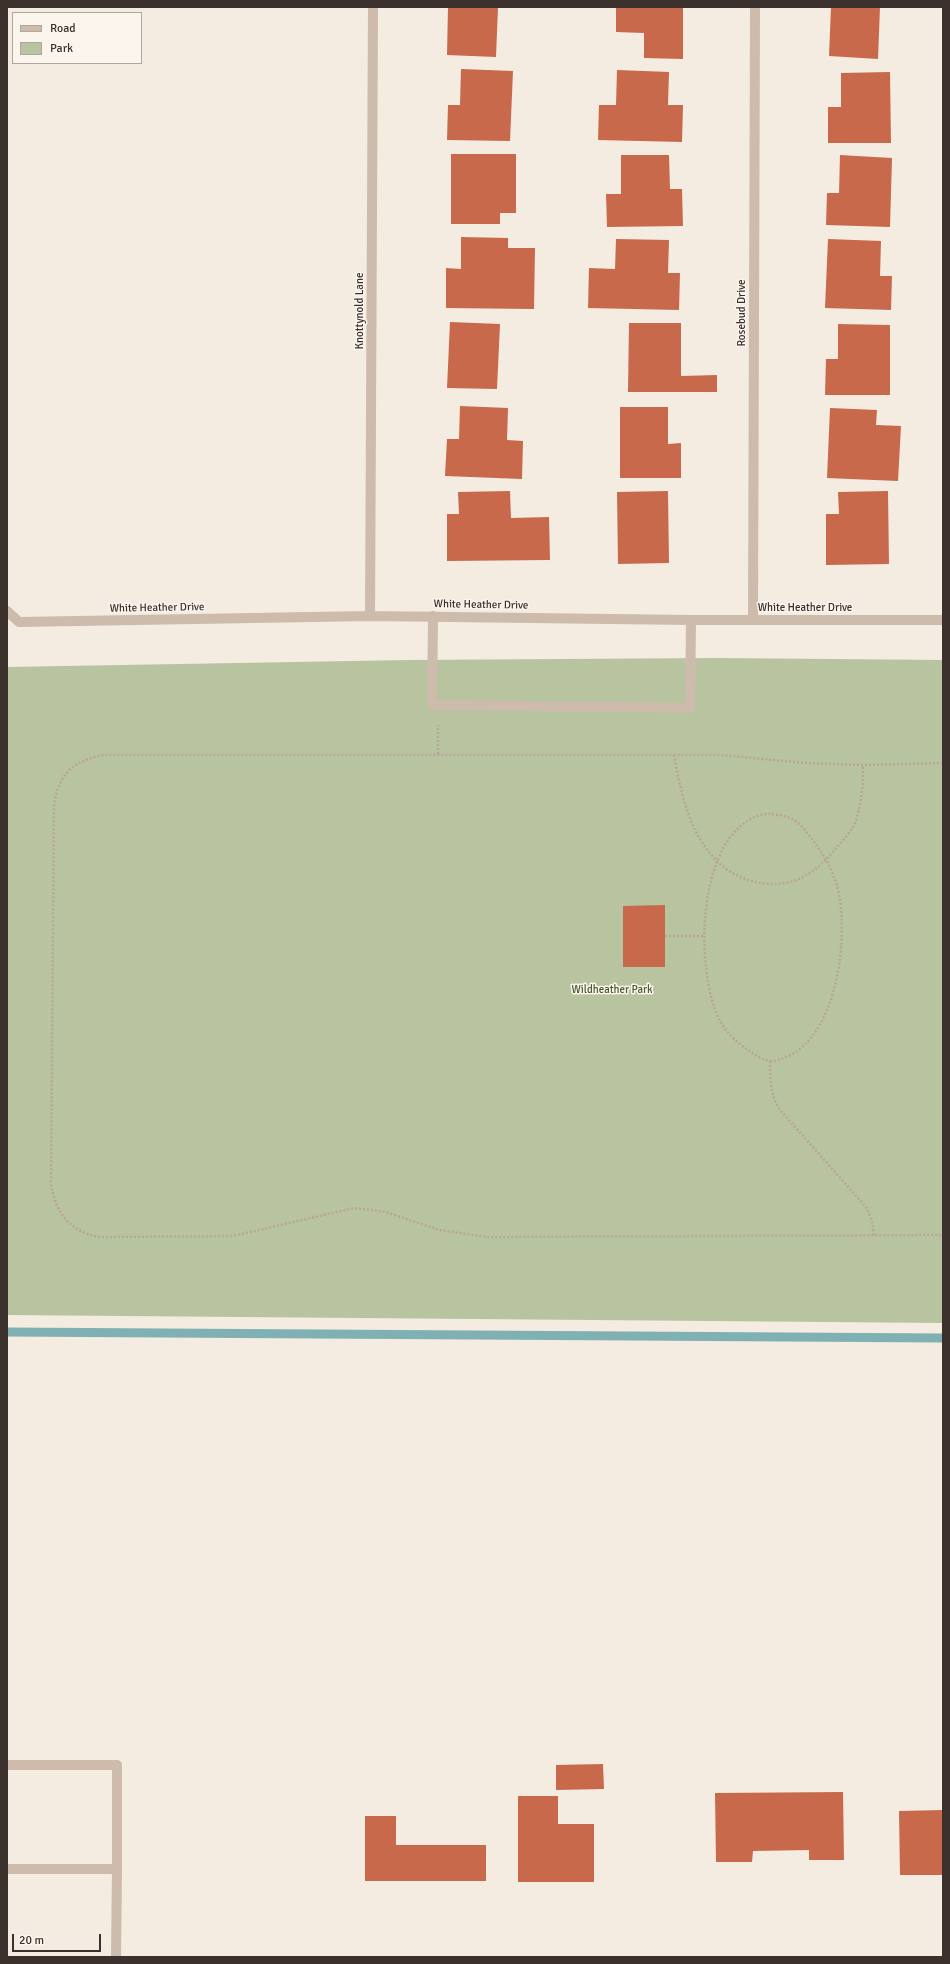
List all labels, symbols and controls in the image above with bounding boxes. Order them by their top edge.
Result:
legend [12,12,142,64]
text: Road [50,21,76,36]
text: Park [50,41,73,56]
street label: Knottynold Lane [353,273,367,349]
street label: Rosebud Drive [735,279,749,347]
street label: White Heather Drive [434,598,528,612]
street label: White Heather Drive [110,601,204,615]
street label: White Heather Drive [758,601,852,615]
park label: Wildheather Park [571,983,653,997]
scale bar [14,1926,103,1952]
text: 20 m [19,1933,44,1948]

